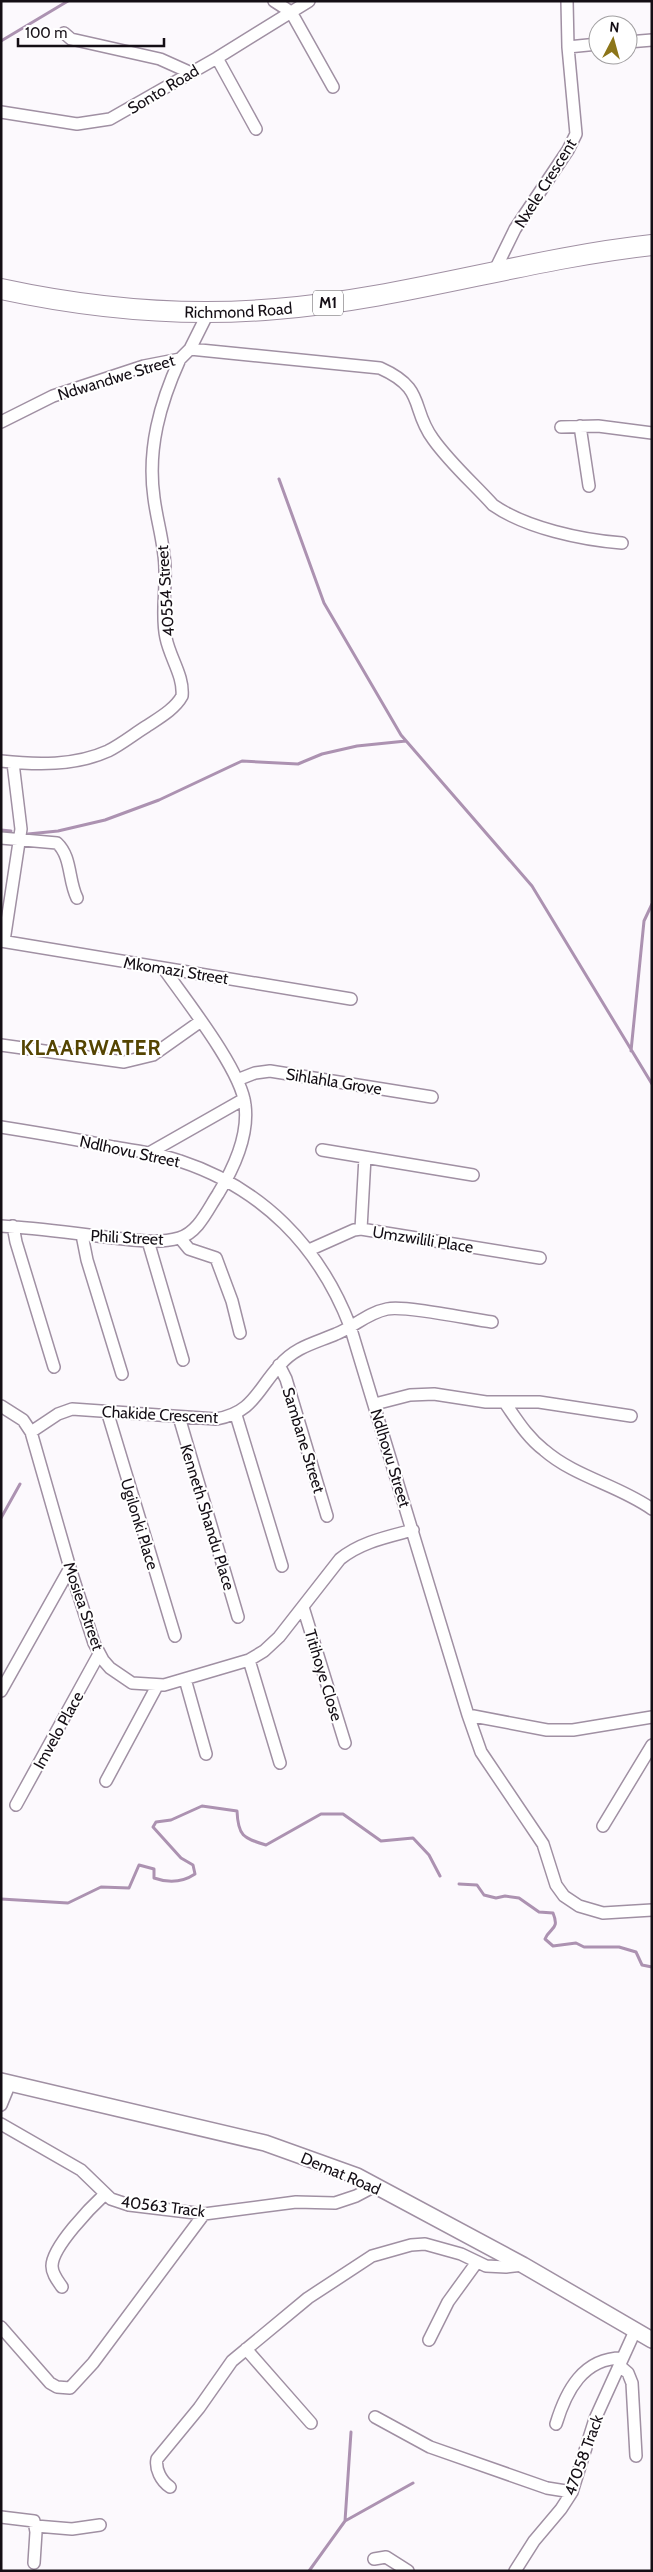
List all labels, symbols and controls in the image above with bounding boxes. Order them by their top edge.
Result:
scale bar [18,15,164,47]
north arrow [588,15,638,65]
text: N [608,18,620,37]
text: 100 m [25,24,67,42]
street label: Sonto Road [124,61,202,118]
street label: Nxele Crescent [511,135,581,231]
road number: M1 [313,290,343,316]
street label: Richmond Road [184,299,293,322]
street label: Ndwandwe Street [55,350,178,404]
street label: 40554 Street [153,544,178,637]
street label: Mkomazi Street [122,953,230,988]
district label: KLAARWATER [20,1035,162,1060]
street label: Sihlahla Grove [285,1065,383,1098]
street label: Ndlhovu Street [78,1132,182,1172]
street label: Umzwilili Place [371,1222,475,1257]
street label: Phili Street [90,1226,165,1249]
street label: Sambane Street [278,1385,329,1496]
street label: Chakide Crescent [101,1402,219,1427]
street label: Ndlhovu Street [367,1407,415,1510]
street label: Kenneth Shandu Place [176,1442,239,1592]
street label: Ugilonki Place [117,1476,162,1572]
street label: Mosiea Street [60,1559,108,1653]
street label: Titihoye Close [301,1627,346,1723]
street label: Imvelo Place [29,1688,88,1772]
street label: Demat Road [298,2148,384,2199]
street label: 40563 Track [120,2192,207,2221]
street label: 47058 Track [560,2411,607,2498]

